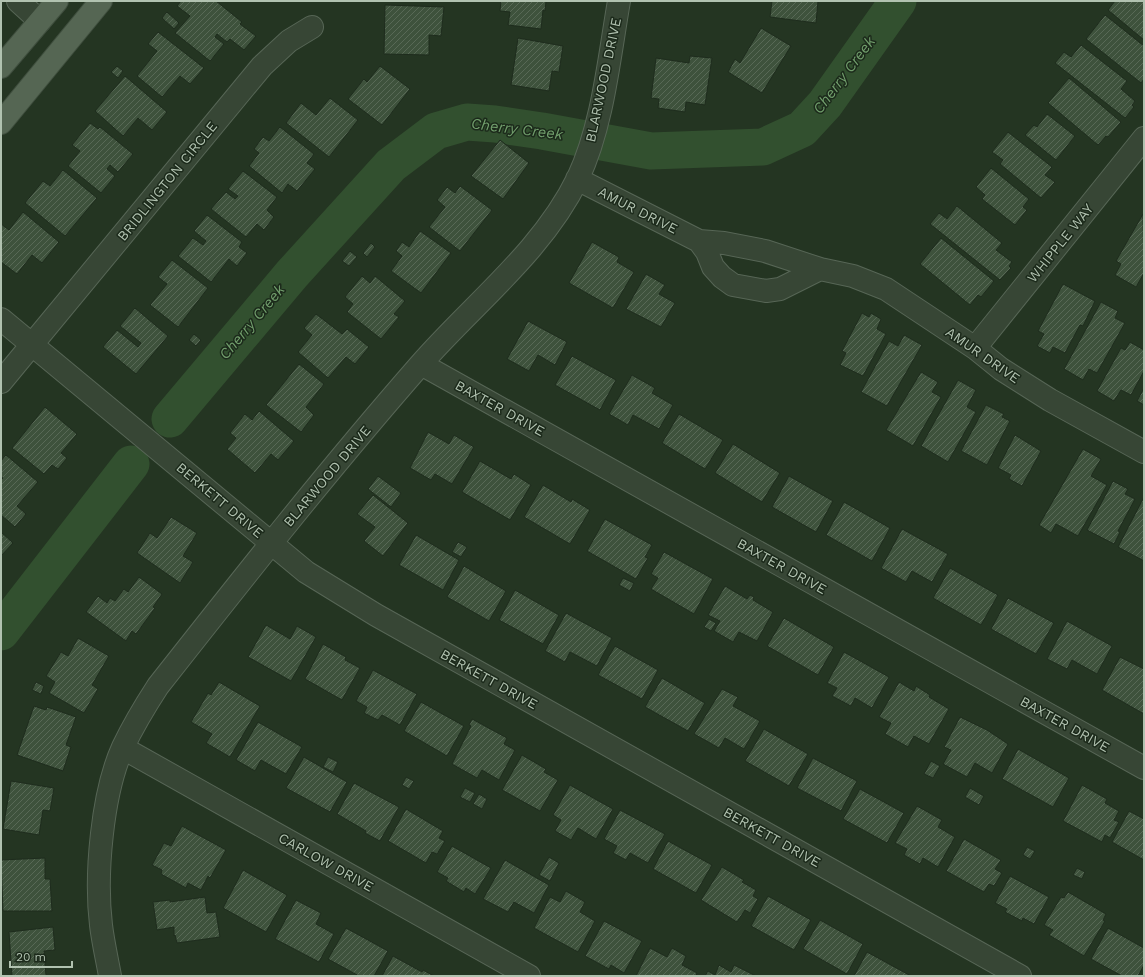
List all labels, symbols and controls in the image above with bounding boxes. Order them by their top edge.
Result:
street label: BLARWOOD DRIVE [582,16,624,144]
water label: Cherry Creek [809,32,879,117]
water label: Cherry Creek [470,114,565,144]
street label: BRIDLINGTON CIRCLE [114,118,220,244]
street label: AMUR DRIVE [596,183,680,237]
street label: WHIPPLE WAY [1024,201,1096,285]
water label: Cherry Creek [215,280,289,363]
street label: AMUR DRIVE [943,324,1023,386]
street label: BAXTER DRIVE [453,377,547,439]
street label: BLARWOOD DRIVE [280,422,374,530]
street label: BERKETT DRIVE [173,459,267,541]
street label: BAXTER DRIVE [735,535,829,597]
street label: BERKETT DRIVE [438,646,540,712]
street label: BAXTER DRIVE [1018,693,1112,755]
street label: BERKETT DRIVE [721,804,823,870]
street label: CARLOW DRIVE [276,829,376,895]
scale bar [10,943,72,969]
text: 20 m [16,950,46,964]

